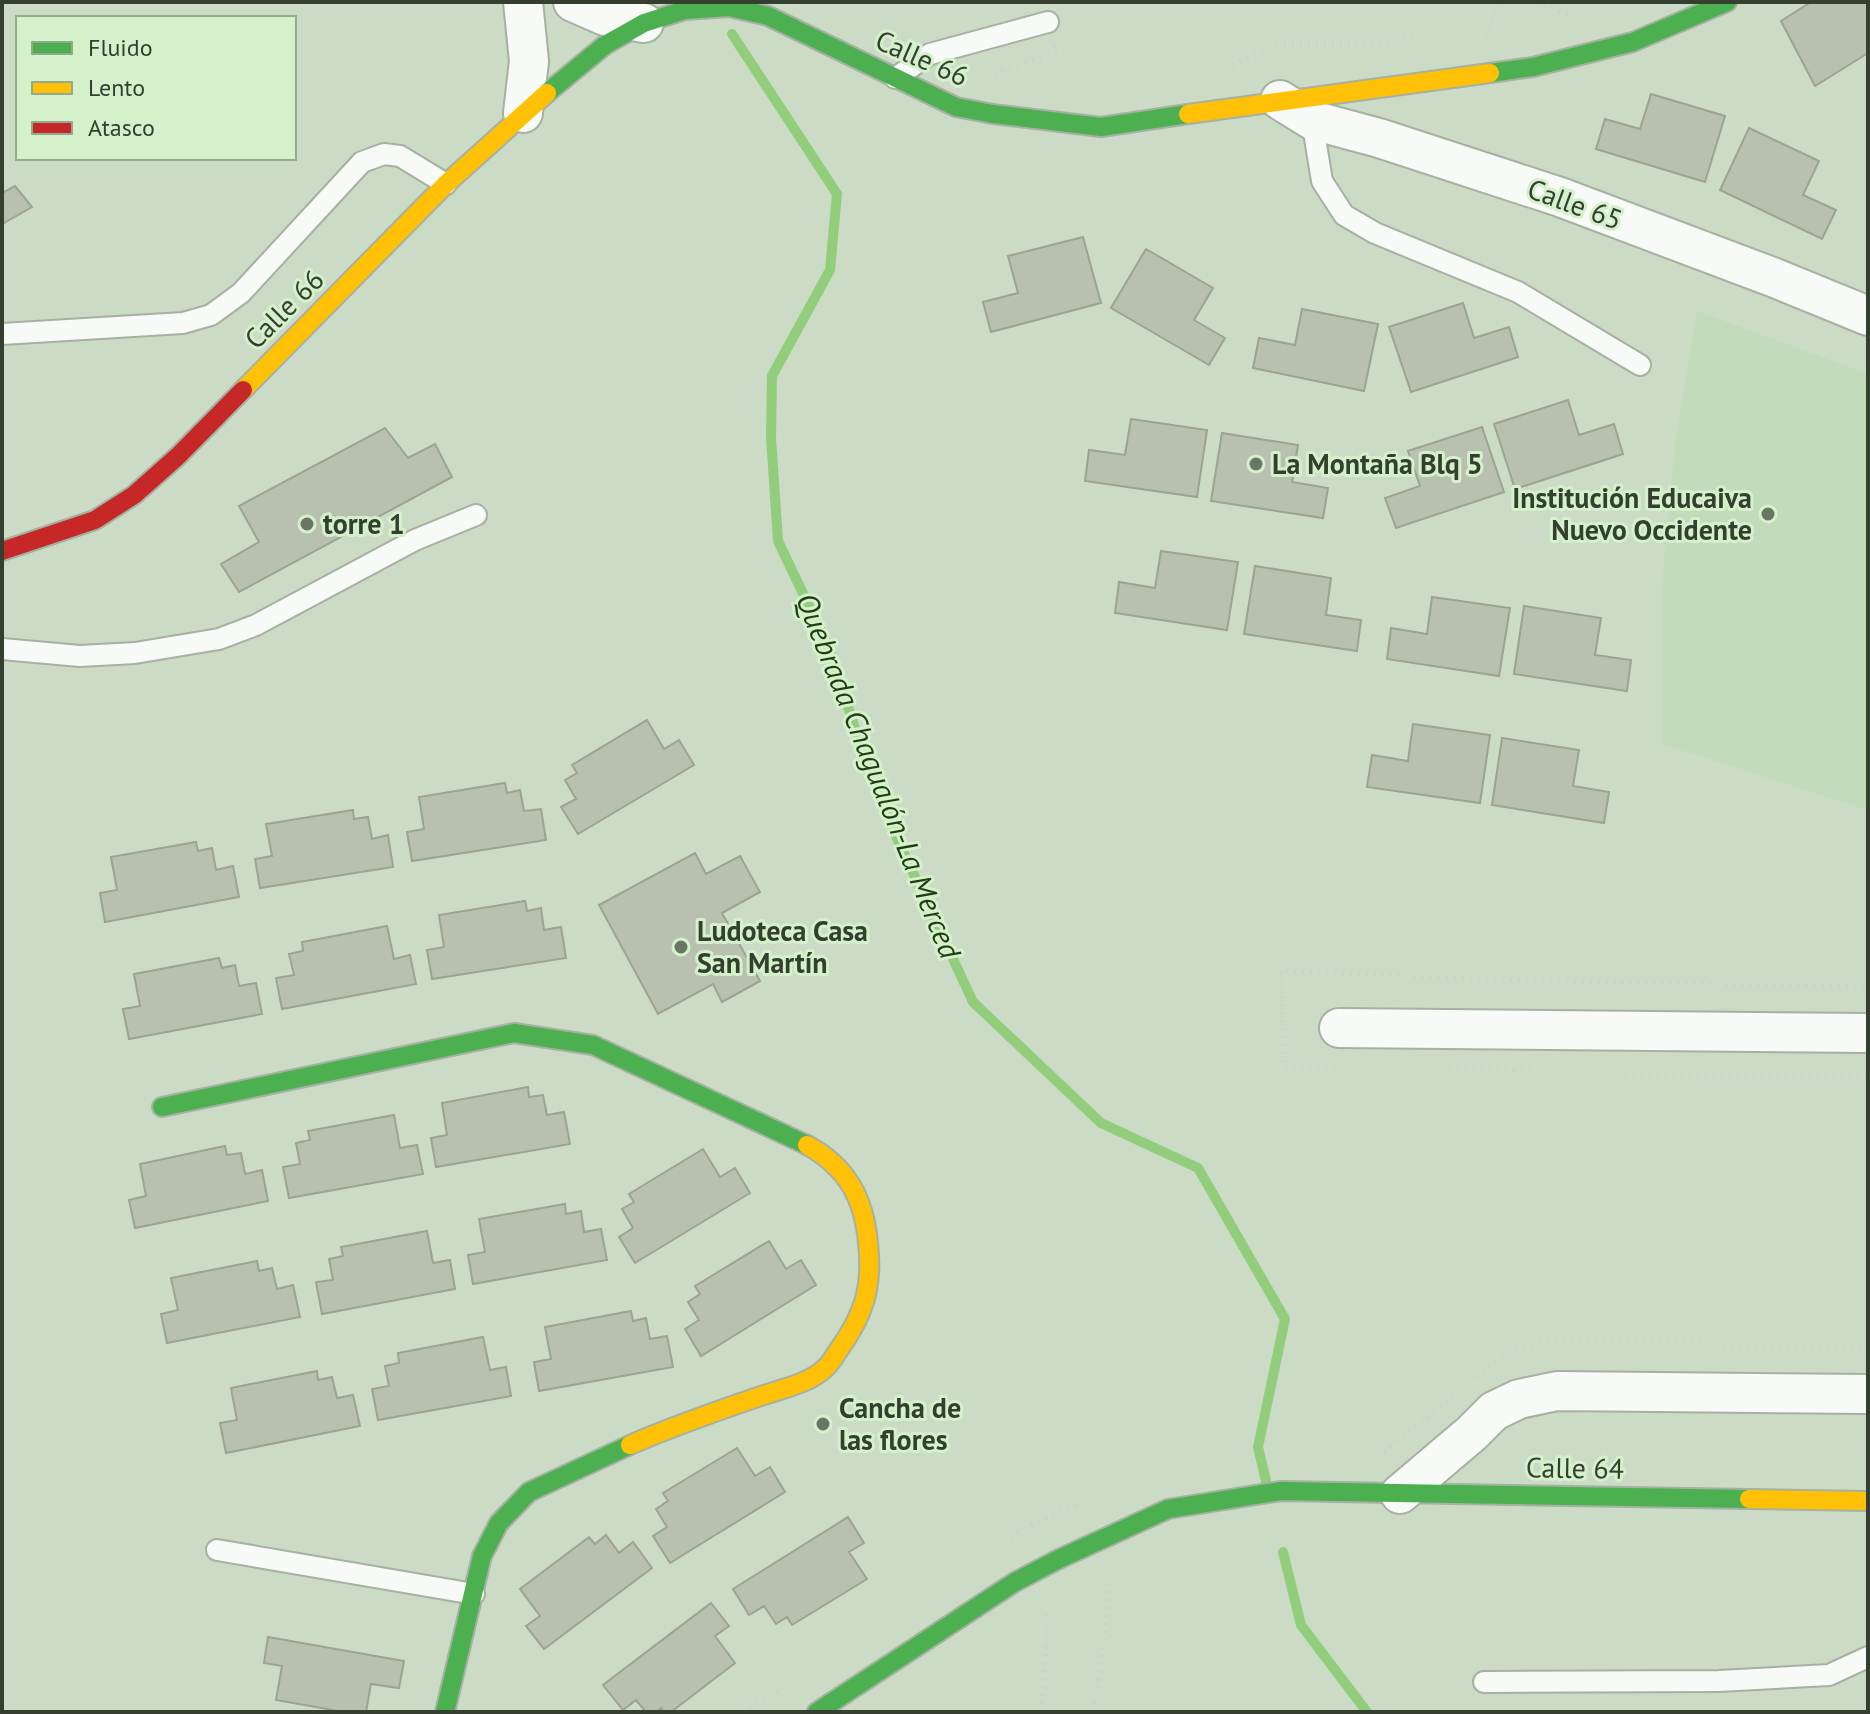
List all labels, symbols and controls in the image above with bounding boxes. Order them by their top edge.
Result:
legend [16,16,296,160]
street label: Calle 66 [870,21,974,94]
text: Fluido [88,32,153,63]
text: Lento [88,72,145,103]
text: Atasco [88,112,155,143]
street label: Calle 65 [1523,169,1628,238]
street label: Calle 66 [236,261,331,356]
place label: La Montaña Blq 5 [1272,445,1483,482]
marker: La Montaña Blq 5 [1247,455,1265,473]
place label: Institución Educaiva Nuevo Occidente [1512,479,1752,548]
place label: torre 1 [323,505,405,542]
marker: Institución Educaiva Nuevo Occidente [1759,505,1777,523]
marker: torre 1 [298,515,316,533]
water label: Quebrada Chagualón-La Merced [788,587,971,965]
place label: Ludoteca Casa San Martín [697,912,868,981]
marker: Ludoteca Casa San Martín [672,938,690,956]
place label: Cancha de las flores [839,1389,961,1458]
marker: Cancha de las flores [814,1415,832,1433]
street label: Calle 64 [1526,1448,1624,1487]

